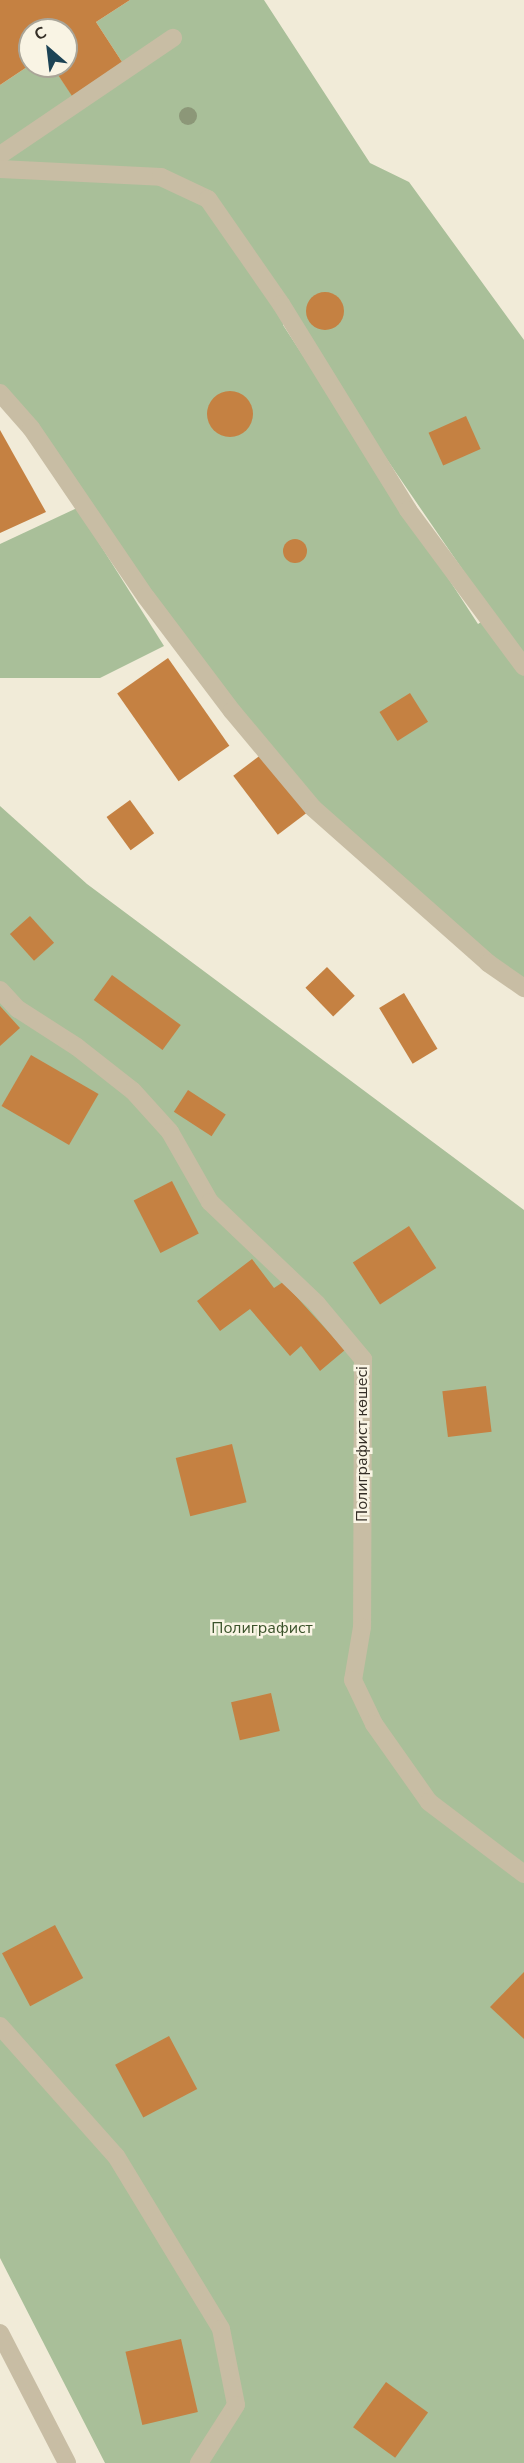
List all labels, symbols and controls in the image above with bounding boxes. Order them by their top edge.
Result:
north arrow [18,18,78,78]
text: С [31,22,50,46]
street label: Полиграфист көшесі [352,1366,372,1522]
park label: Полиграфист [211,1618,313,1638]

